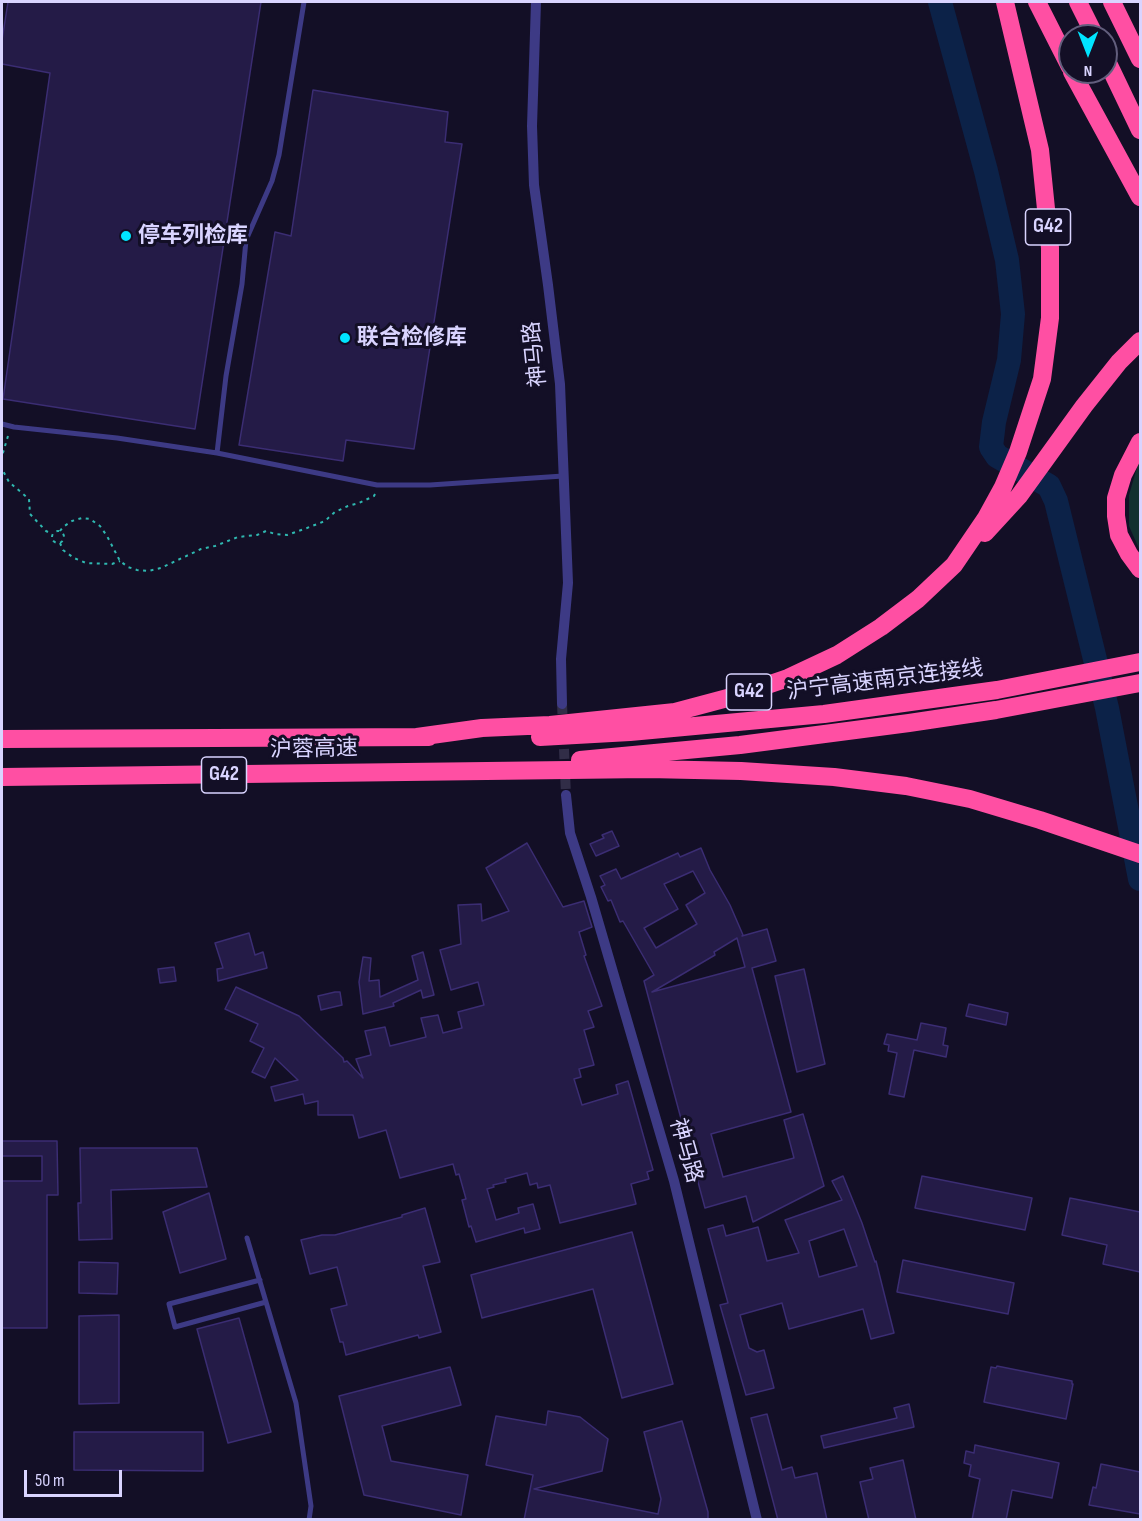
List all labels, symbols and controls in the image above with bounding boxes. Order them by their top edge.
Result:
north arrow [1058,24,1118,84]
text: N [1084,61,1092,80]
road number: G42 [1026,209,1070,245]
place label: 停车列检库 [138,223,248,249]
marker: 停车列检库 [119,229,133,243]
street label: 神马路 [519,320,553,388]
place label: 联合检修库 [357,325,467,351]
marker: 联合检修库 [338,331,352,345]
street label: 沪宁高速南京连接线 [785,656,985,706]
road number: G42 [726,674,771,710]
street label: 沪蓉高速 [270,736,358,764]
road number: G42 [202,757,246,793]
street label: 神马路 [663,1116,707,1186]
scale bar [27,1458,124,1496]
text: 50 m [35,1470,65,1491]

